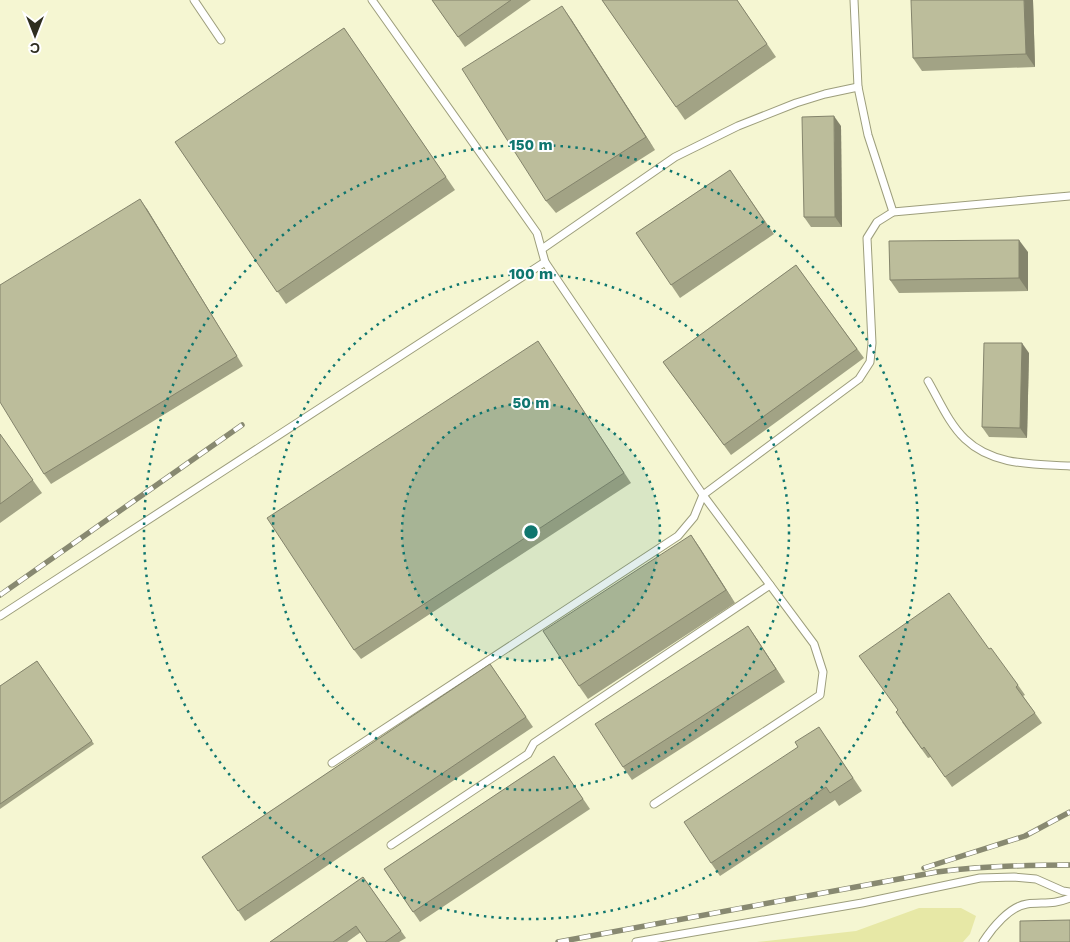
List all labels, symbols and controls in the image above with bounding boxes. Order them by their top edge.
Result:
north arrow [10,10,60,60]
text: С [30,40,40,56]
text: 150 m [509,136,553,154]
text: 100 m [509,265,553,283]
text: 50 m [513,394,549,412]
centre of rings [522,523,540,541]

